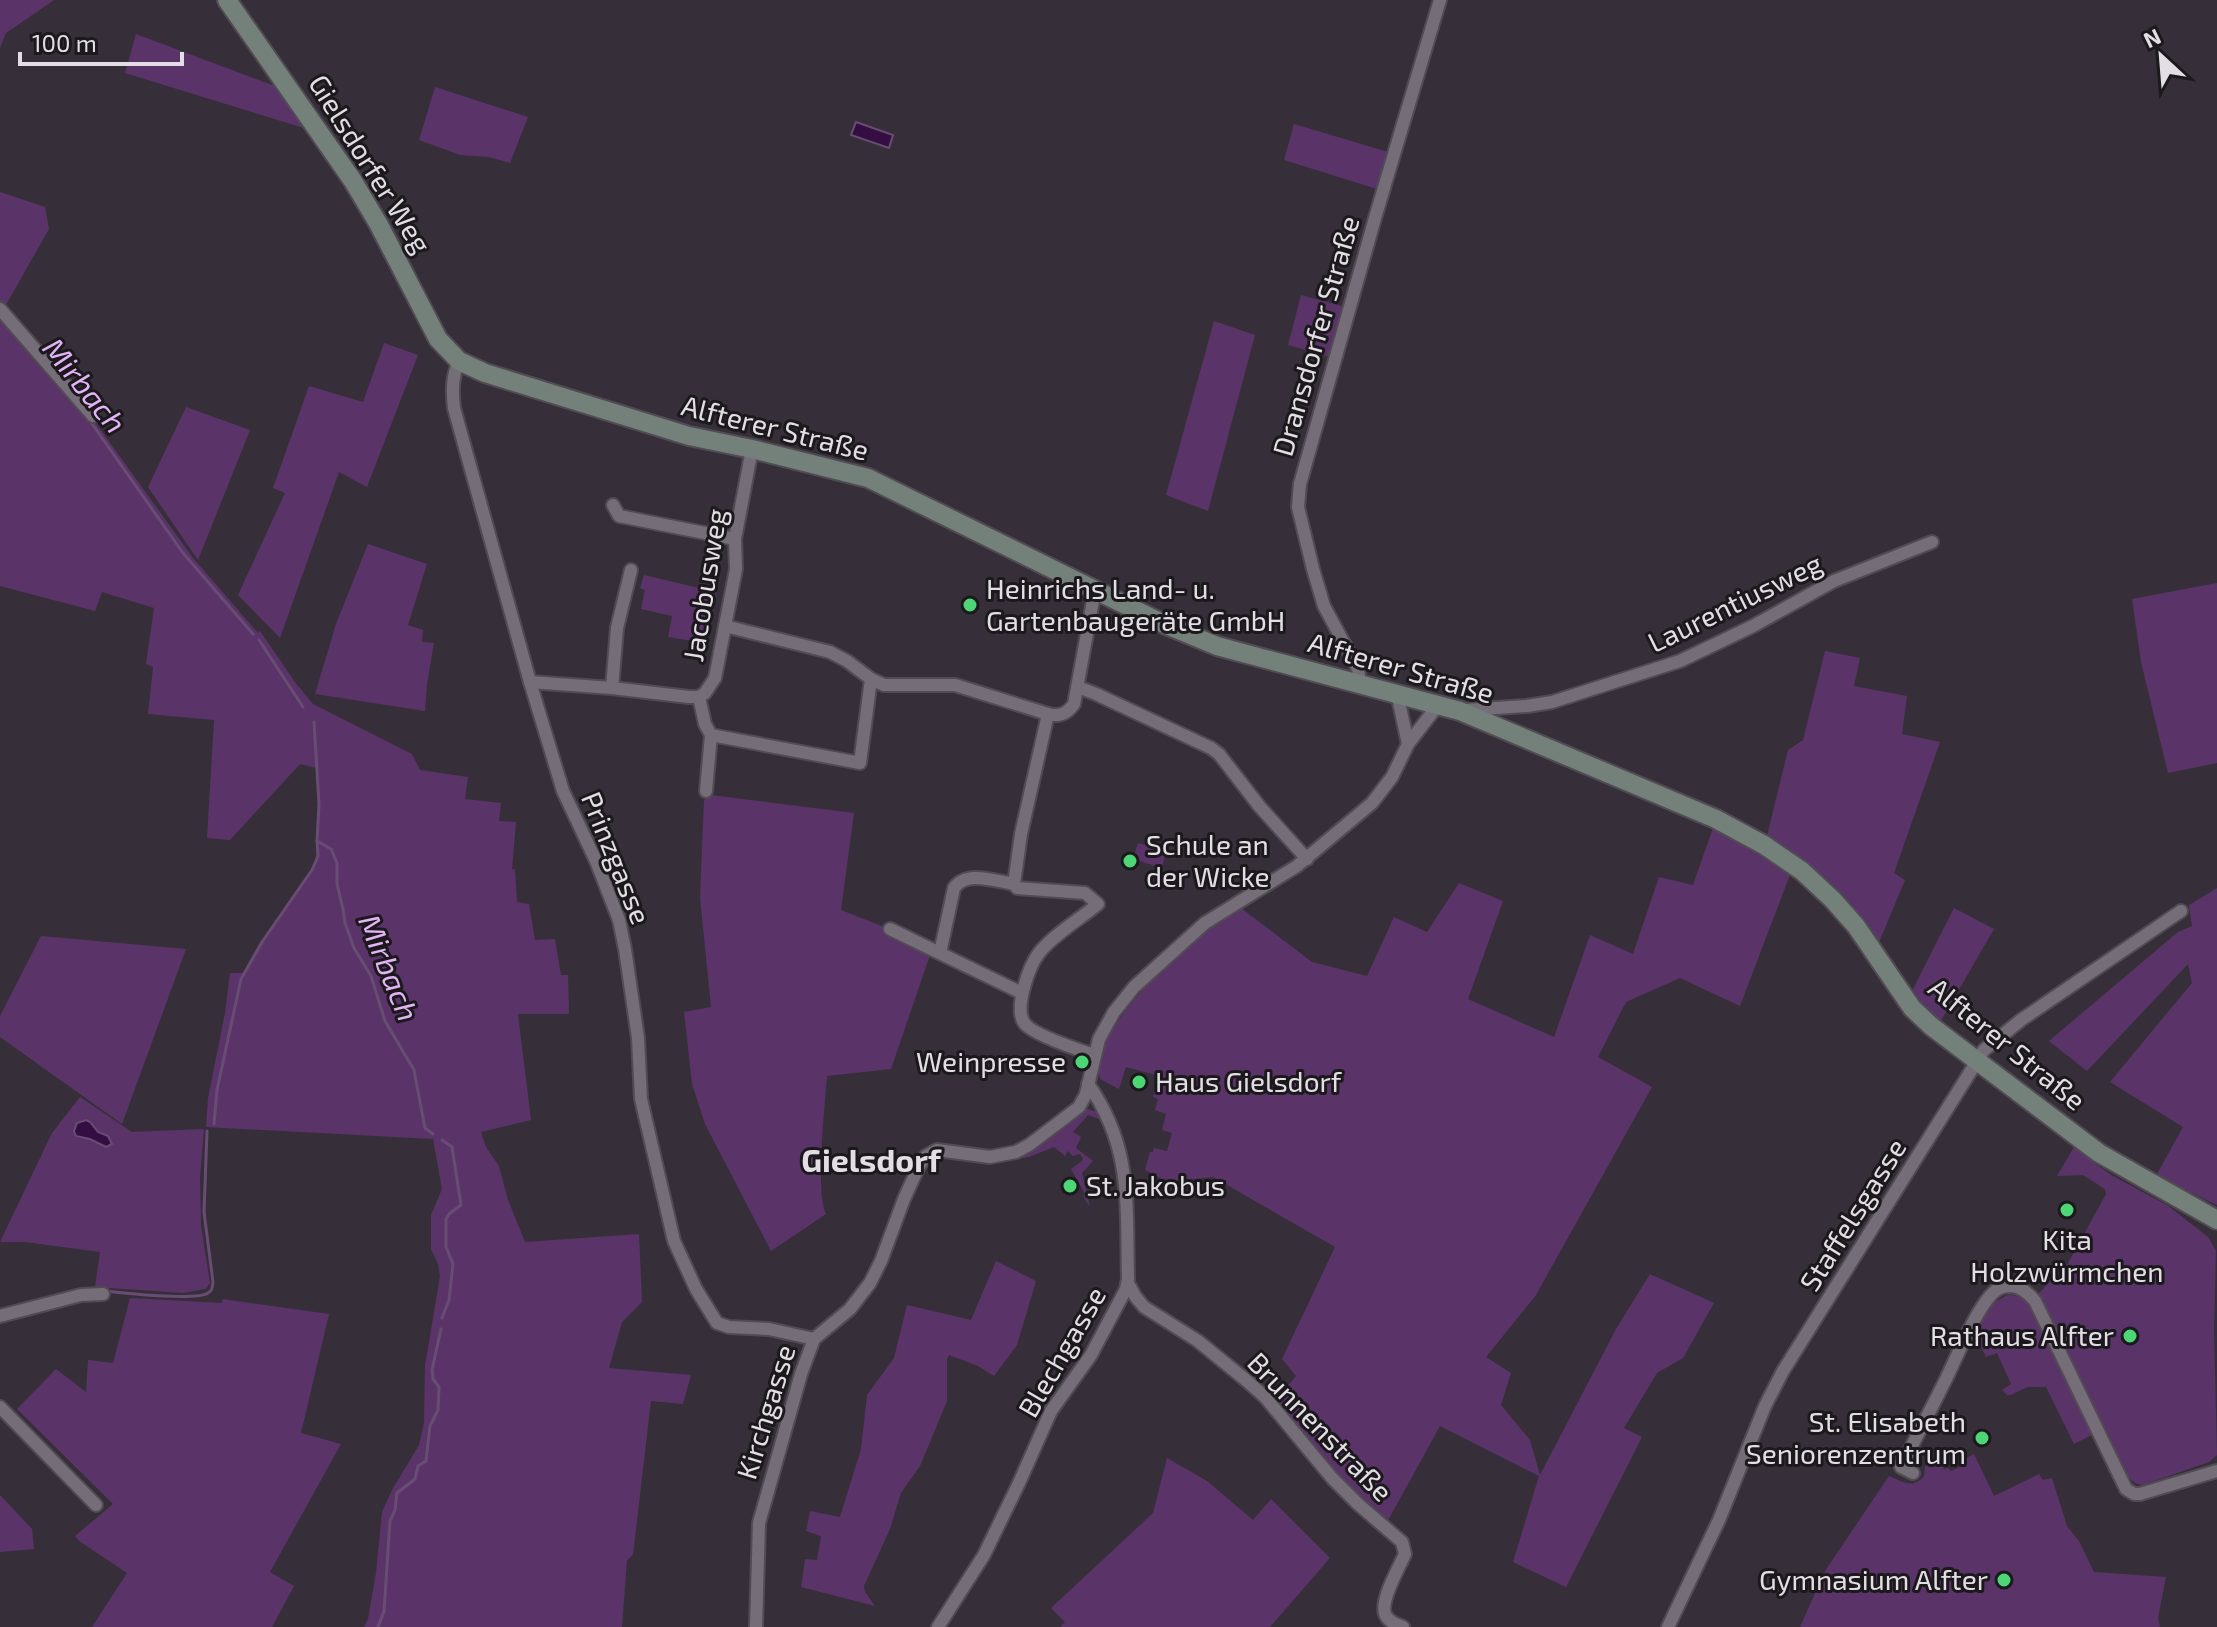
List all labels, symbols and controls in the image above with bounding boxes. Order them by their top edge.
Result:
scale bar [20,16,182,66]
north arrow [2121,16,2201,96]
text: N [2139,22,2165,52]
text: 100 m [32,28,97,57]
street label: Gielsdorfer Weg [302,68,440,259]
street label: Dransdorfer Straße [1265,212,1366,460]
water label: Mirbach [36,330,135,440]
street label: Alfterer Straße [678,387,872,467]
street label: Jacobusweg [675,506,733,664]
street label: Laurentiusweg [1642,545,1827,659]
place label: Heinrichs Land- u. Gartenbaugeräte GmbH [986,571,1285,637]
marker: Heinrichs Land- u. Gartenbaugeräte GmbH [961,596,979,614]
street label: Alfterer Straße [1305,624,1498,710]
street label: Prinzgasse [575,787,659,929]
place label: Schule an der Wicke [1146,827,1270,893]
marker: Schule an der Wicke [1121,852,1139,870]
water label: Mirbach [352,909,427,1026]
street label: Alfterer Straße [1923,970,2093,1117]
place label: Weinpresse [916,1044,1066,1078]
marker: Weinpresse [1073,1053,1091,1071]
place label: Haus Gielsdorf [1155,1064,1343,1098]
marker: Haus Gielsdorf [1130,1073,1148,1091]
street label: Staffelsgasse [1792,1132,1912,1297]
district label: Gielsdorf [801,1140,942,1178]
place label: St. Jakobus [1086,1168,1225,1202]
marker: St. Jakobus [1061,1177,1079,1195]
marker: Kita Holzwürmchen [2058,1201,2076,1219]
place label: Kita Holzwürmchen [1970,1222,2164,1288]
street label: Blechgasse [1010,1280,1112,1423]
place label: Rathaus Alfter [1930,1318,2114,1352]
marker: Rathaus Alfter [2121,1327,2139,1345]
street label: Kirchgasse [729,1340,802,1483]
street label: Brunnenstraße [1241,1345,1400,1508]
place label: St. Elisabeth Seniorenzentrum [1746,1404,1966,1470]
marker: St. Elisabeth Seniorenzentrum [1973,1429,1991,1447]
place label: Gymnasium Alfter [1759,1562,1988,1596]
marker: Gymnasium Alfter [1995,1571,2013,1589]

